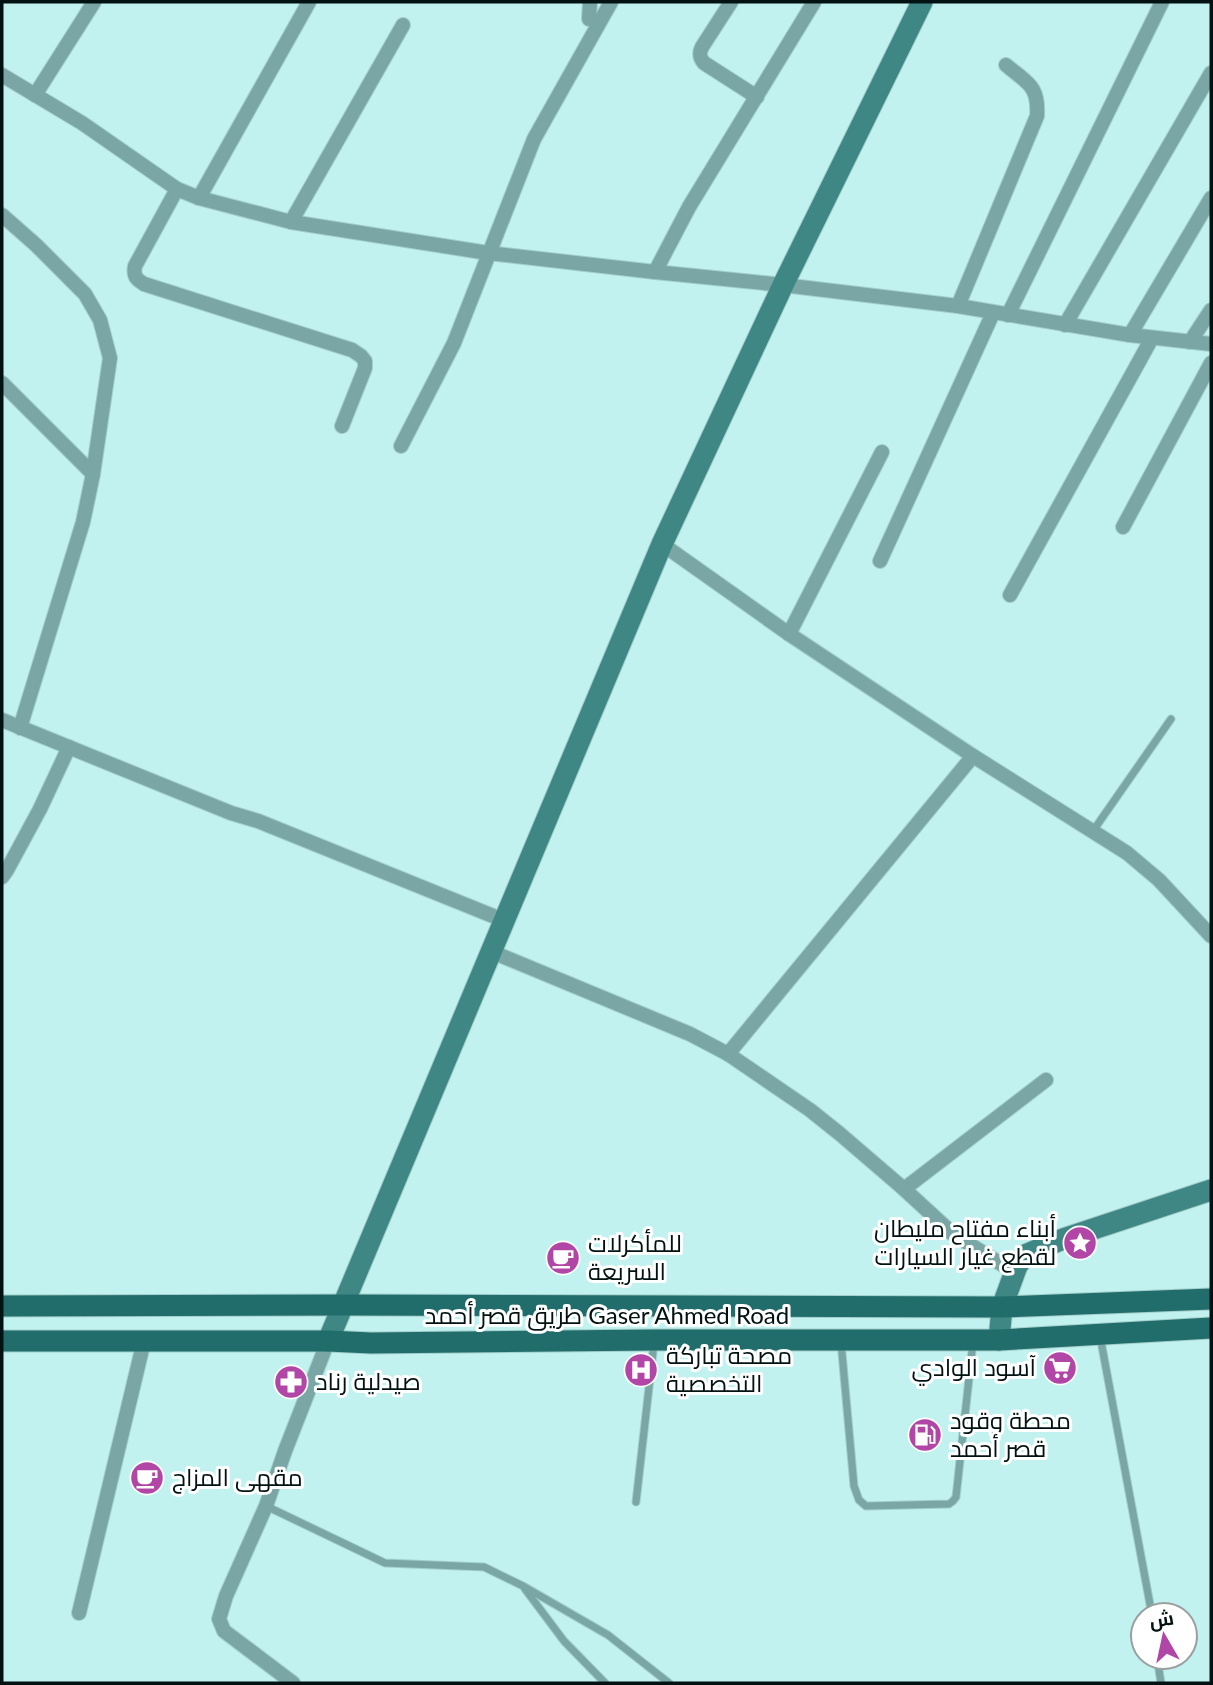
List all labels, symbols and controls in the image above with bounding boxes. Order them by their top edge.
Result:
place label: أبناء مفتاح مليطان لقطع غيار السيارات [874,1213,1056,1273]
place icon: أبناء مفتاح مليطان لقطع غيار السيارات [1061,1224,1099,1262]
place label: للمأكرلات السريعة [588,1228,682,1285]
cafe icon: للمأكرلات السريعة [544,1239,582,1277]
street label: طريق قصر أحمد Gaser Ahmed Road [425,1300,789,1331]
place label: مصحة تباركة التخصصية [666,1340,792,1397]
supermarket icon: آسود الوادي [1041,1349,1079,1387]
hospital icon: مصحة تباركة التخصصية [622,1351,660,1389]
place label: آسود الوادي [912,1352,1037,1386]
pharmacy icon: صيدلية رناد [272,1363,310,1401]
place label: صيدلية رناد [316,1366,421,1395]
place label: محطة وقود قصر أحمد [950,1405,1071,1462]
fuel station icon: محطة وقود قصر أحمد [906,1416,944,1454]
cafe icon: مقهى المزاج [128,1459,166,1497]
place label: مقهى المزاج [172,1462,303,1494]
north arrow [1129,1601,1199,1671]
text: ش [1147,1605,1175,1633]

